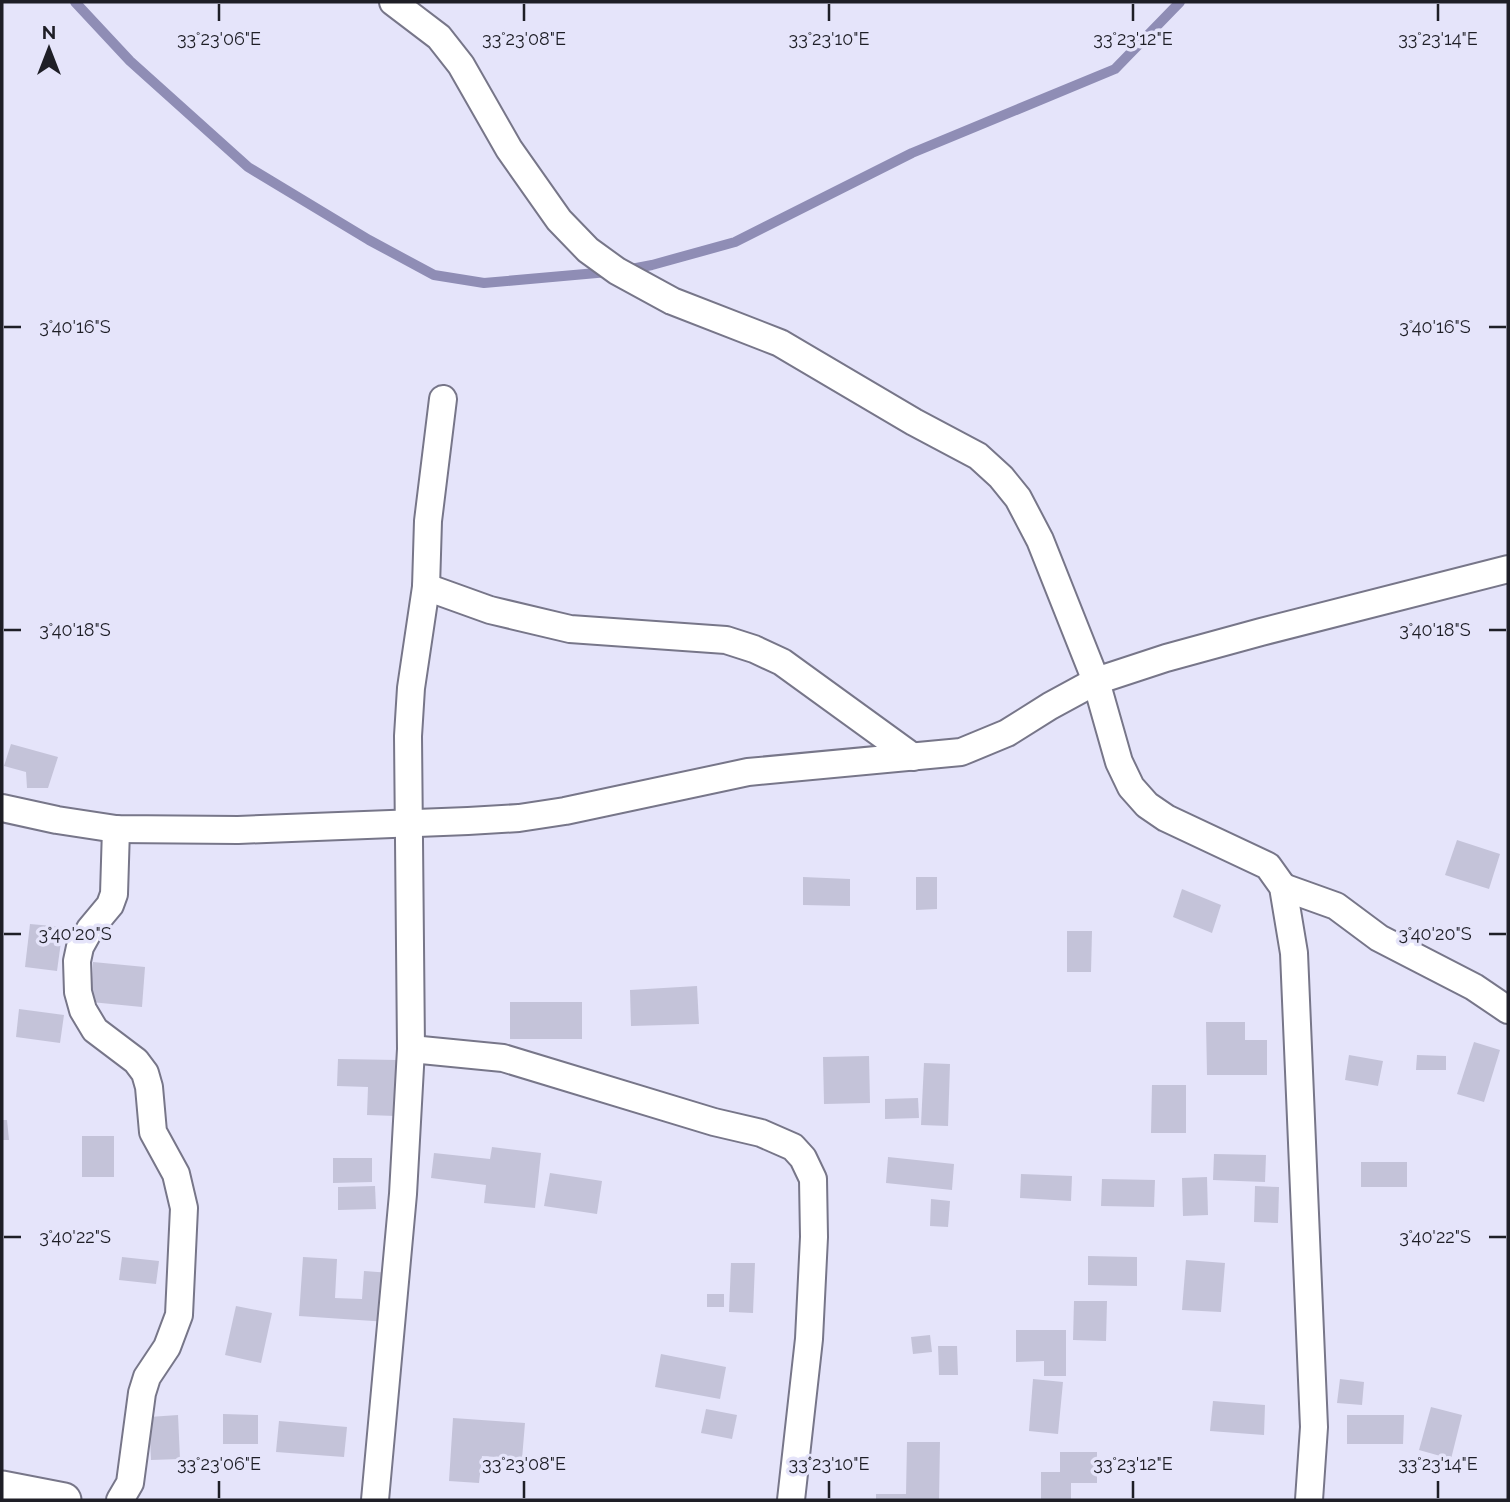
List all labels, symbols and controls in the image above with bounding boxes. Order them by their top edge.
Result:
north arrow [14,14,84,84]
text: N [42,21,56,43]
text: 33°23'06"E [177,28,261,49]
text: 33°23'08"E [482,28,566,49]
text: 33°23'10"E [789,28,869,49]
text: 33°23'12"E [1093,28,1173,49]
text: 33°23'14"E [1398,28,1478,49]
text: 3°40'16"S [39,316,111,337]
text: 3°40'16"S [1399,316,1471,337]
text: 3°40'18"S [39,619,111,640]
text: 3°40'18"S [1399,619,1471,640]
text: 3°40'20"S [38,923,112,944]
text: 3°40'20"S [1398,923,1472,944]
text: 3°40'22"S [39,1226,111,1247]
text: 3°40'22"S [1399,1226,1471,1247]
text: 33°23'06"E [177,1453,261,1474]
text: 33°23'08"E [482,1453,566,1474]
text: 33°23'10"E [789,1453,869,1474]
text: 33°23'12"E [1093,1453,1173,1474]
text: 33°23'14"E [1398,1453,1478,1474]

